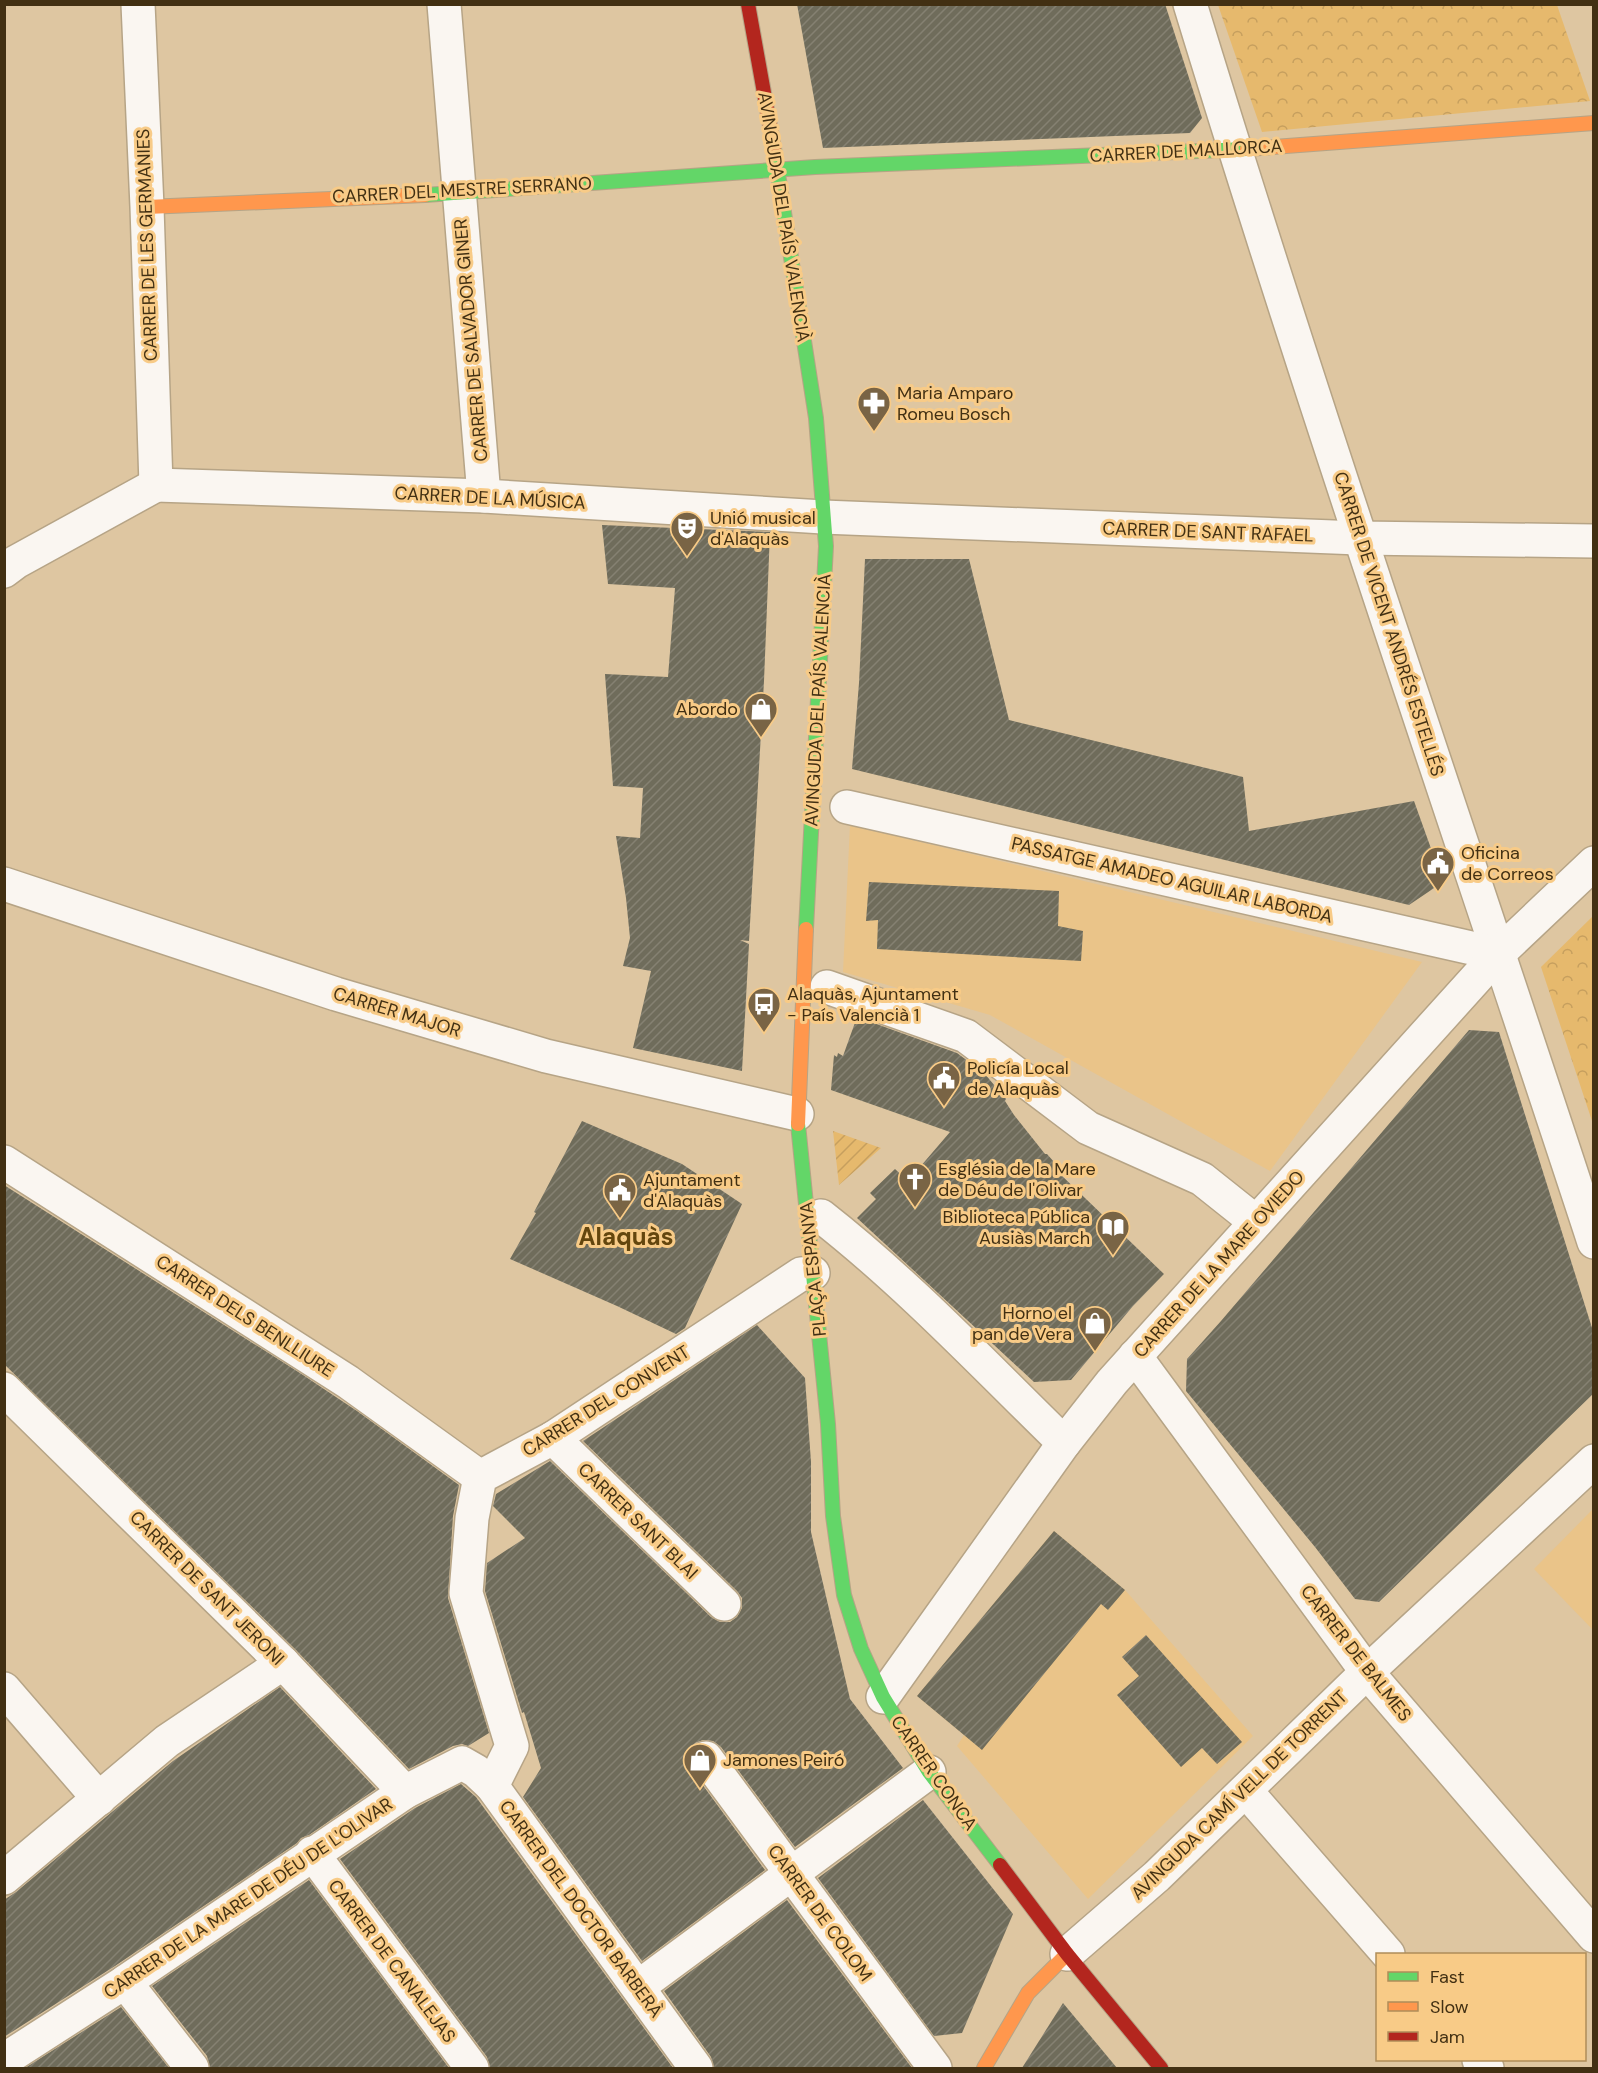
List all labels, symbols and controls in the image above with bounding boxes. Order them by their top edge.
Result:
street label: AVINGUDA DEL PAÍS VALENCIÀ [752,90,816,344]
street label: CARRER DE LES GERMANIES [131,128,163,362]
street label: CARRER DE MALLORCA [1089,134,1283,168]
street label: CARRER DEL MESTRE SERRANO [332,171,592,209]
street label: CARRER DE SALVADOR GINER [448,217,494,463]
place label: Maria Amparo Romeu Bosch [897,381,1014,426]
pharmacy icon: Maria Amparo Romeu Bosch [856,385,892,432]
street label: CARRER DE VICENT ANDRÉS ESTELLÉS [1328,469,1450,779]
street label: CARRER DE LA MÚSICA [394,481,586,515]
place label: Unió musical d'Alaquàs [710,506,816,551]
theatre icon: Unió musical d'Alaquàs [669,510,705,557]
street label: CARRER DE SANT RAFAEL [1102,516,1314,548]
street label: AVINGUDA DEL PAÍS VALENCIÀ [799,573,837,827]
shop icon: Abordo [743,691,779,738]
place label: Abordo [676,697,738,721]
street label: PASSATGE AMADEO AGUILAR LABORDA [1009,831,1335,929]
place label: Oficina de Correos [1461,841,1554,886]
public building icon: Oficina de Correos [1420,845,1456,892]
street label: CARRER MAJOR [330,981,464,1043]
place label: Alaquàs, Ajuntament - País Valencià 1 [787,982,959,1027]
bus stop icon: Alaquàs, Ajuntament - País Valencià 1 [746,986,782,1033]
place label: Policía Local de Alaquàs [967,1056,1069,1101]
public building icon: Policía Local de Alaquàs [926,1060,962,1107]
place label: Església de la Mare de Déu de l'Olivar [938,1157,1096,1202]
church icon: Església de la Mare de Déu de l'Olivar [897,1161,933,1208]
street label: CARRER DE LA MARE OVIEDO [1128,1165,1310,1363]
place label: Ajuntament d'Alaquàs [643,1168,740,1213]
public building icon: Ajuntament d'Alaquàs [602,1172,638,1219]
street label: PLAÇA ESPANYA [794,1200,832,1338]
place label: Biblioteca Pública Ausiàs March [943,1205,1090,1250]
library icon: Biblioteca Pública Ausiàs March [1095,1209,1131,1256]
district label: Alaquàs [579,1221,673,1252]
street label: CARRER DELS BENLLIURE [151,1249,339,1383]
place label: Horno el pan de Vera [972,1301,1072,1346]
shop icon: Horno el pan de Vera [1077,1305,1113,1352]
street label: CARRER DEL CONVENT [518,1340,694,1462]
street label: CARRER SANT BLAI [573,1458,703,1584]
street label: CARRER DE SANT JERONI [125,1506,289,1670]
street label: CARRER DE BALMES [1295,1580,1417,1726]
street label: AVINGUDA CAMÍ VELL DE TORRENT [1126,1685,1352,1905]
street label: CARRER CONCA [885,1711,983,1835]
shop icon: Jamones Peiró [682,1742,718,1789]
place label: Jamones Peiró [723,1748,844,1772]
street label: CARRER DE LA MARE DE DÉU DE L'OLIVAR [99,1792,397,2004]
street label: CARRER DEL DOCTOR BARBERÀ [494,1796,668,2023]
street label: CARRER DE COLOM [762,1840,878,1986]
street label: CARRER DE CANALEJAS [323,1875,461,2047]
legend [1376,1953,1586,2061]
text: Fast [1430,1965,1465,1989]
text: Slow [1430,1995,1469,2019]
text: Jam [1430,2025,1465,2049]

